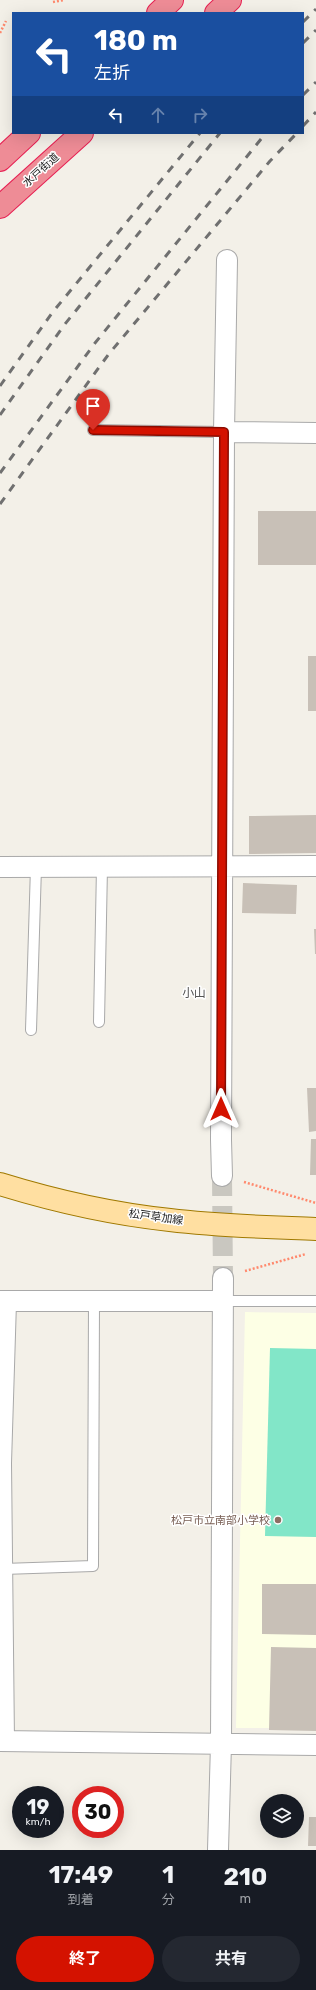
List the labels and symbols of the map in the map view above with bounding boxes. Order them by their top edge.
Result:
street label: 水戸街道 [20,150,62,190]
pin [76,389,110,430]
district label: 小山 [182,986,206,1000]
position arrow [200,1088,242,1130]
street label: 松戸草加線 [128,1207,184,1227]
place label: 松戸市立南部小学校 [171,1514,270,1527]
marker: 松戸市立南部小学校 [273,1515,283,1525]
speed limit sign: 30 [72,1786,124,1838]

